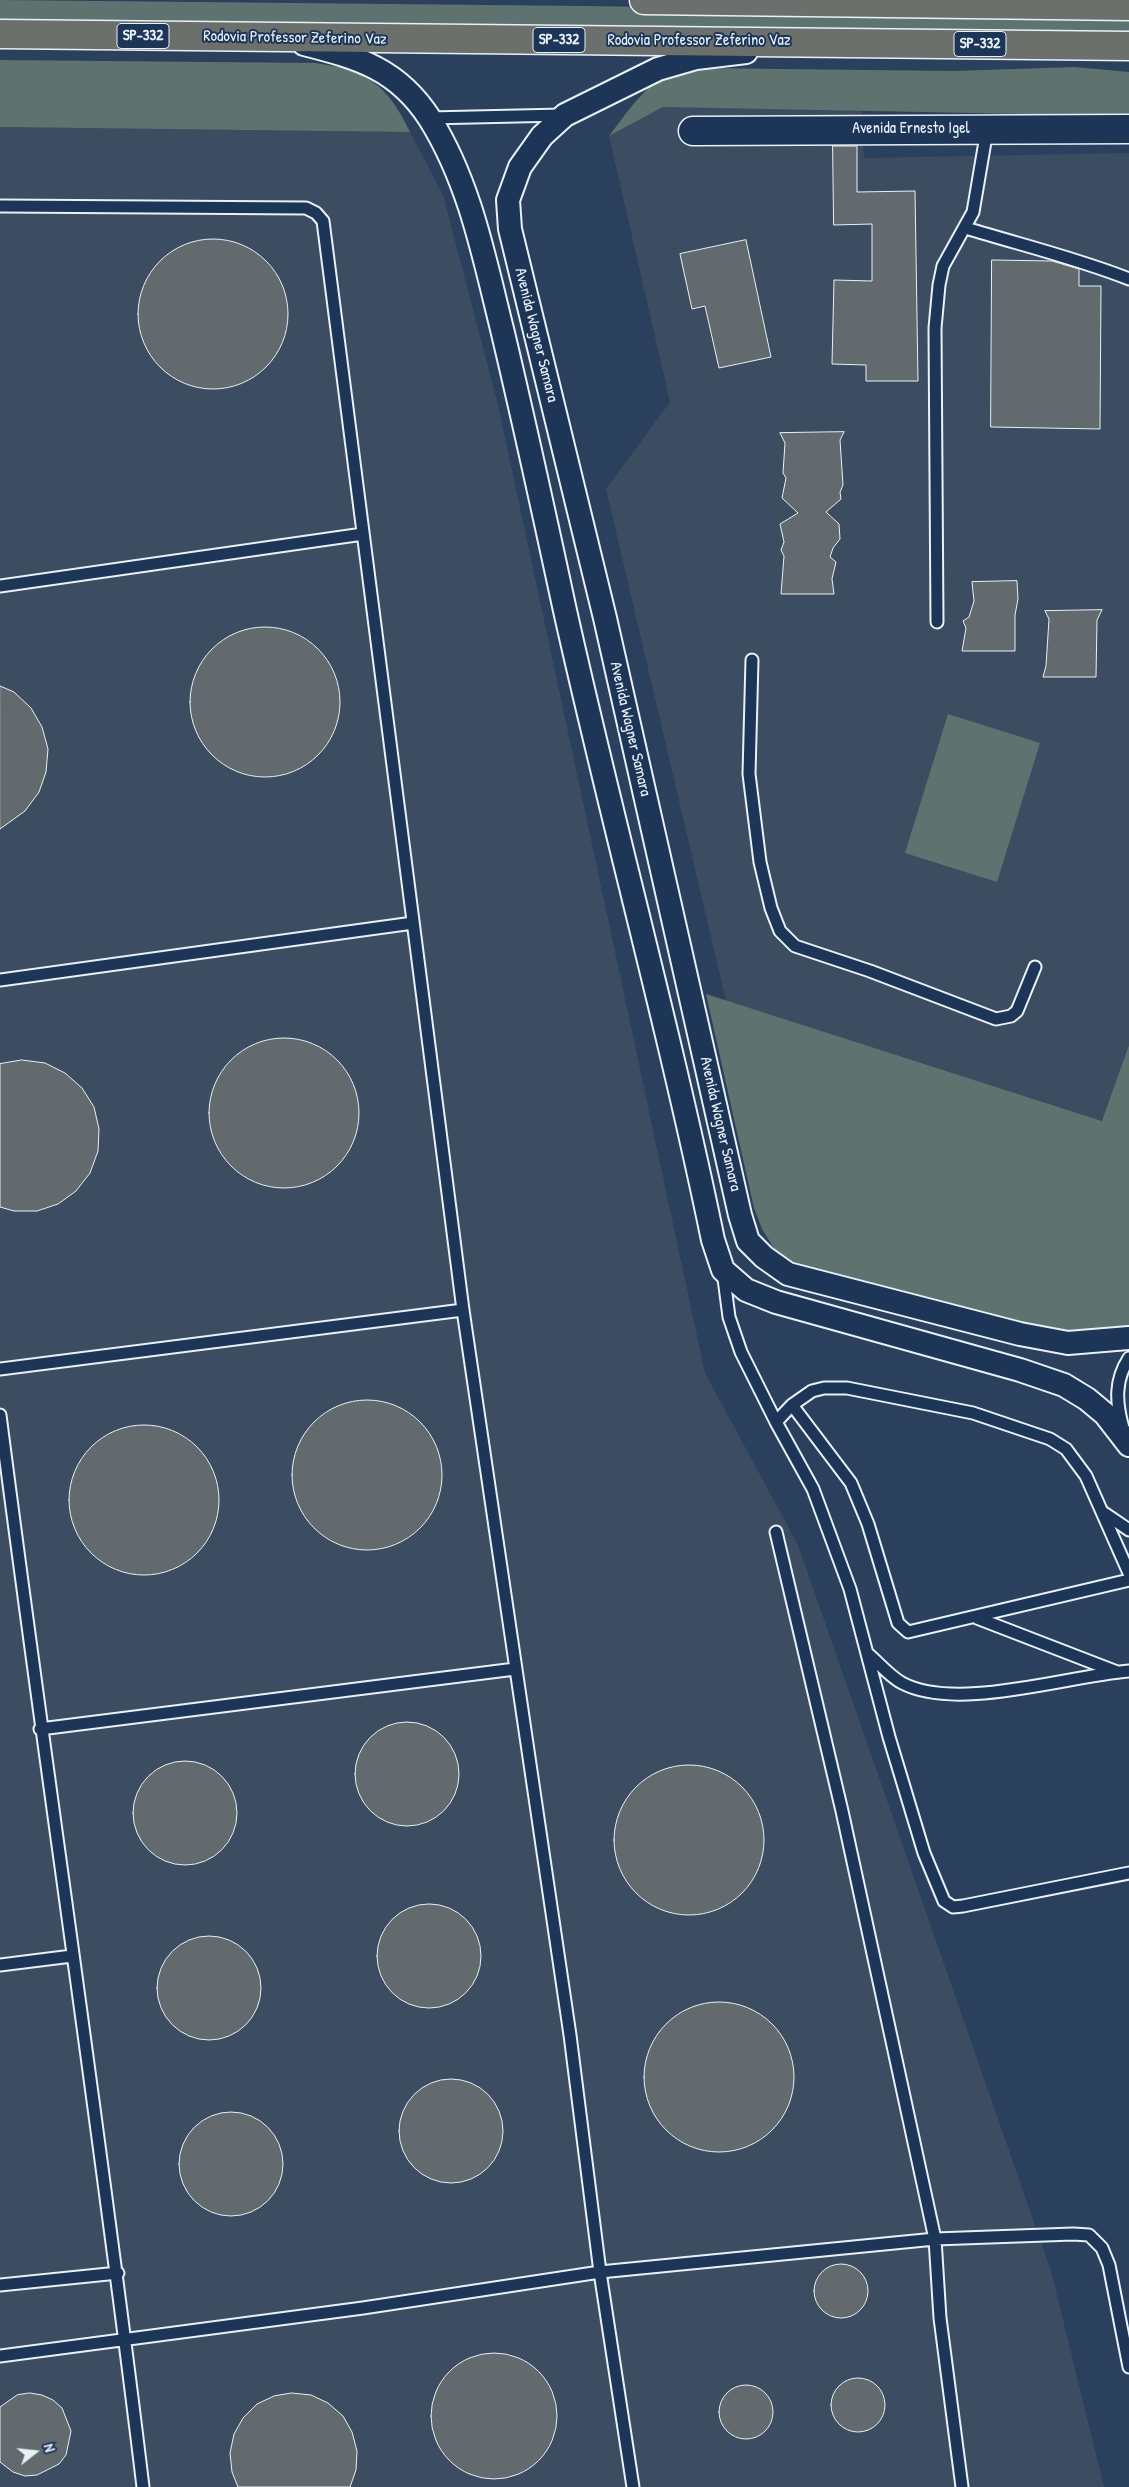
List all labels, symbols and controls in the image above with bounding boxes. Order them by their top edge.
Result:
road number: SP-332 [117,24,169,48]
street label: Rodovia Professor Zeferino Vaz [203,27,387,49]
road number: SP-332 [533,28,585,52]
street label: Rodovia Professor Zeferino Vaz [607,31,791,51]
road number: SP-332 [954,32,1006,56]
street label: Avenida Ernesto Igel [852,119,970,139]
street label: Avenida Wagner Samara [510,266,562,404]
street label: Avenida Wagner Samara [605,660,655,798]
street label: Avenida Wagner Samara [695,1055,745,1193]
north arrow [10,2427,60,2477]
text: N [40,2442,60,2454]

